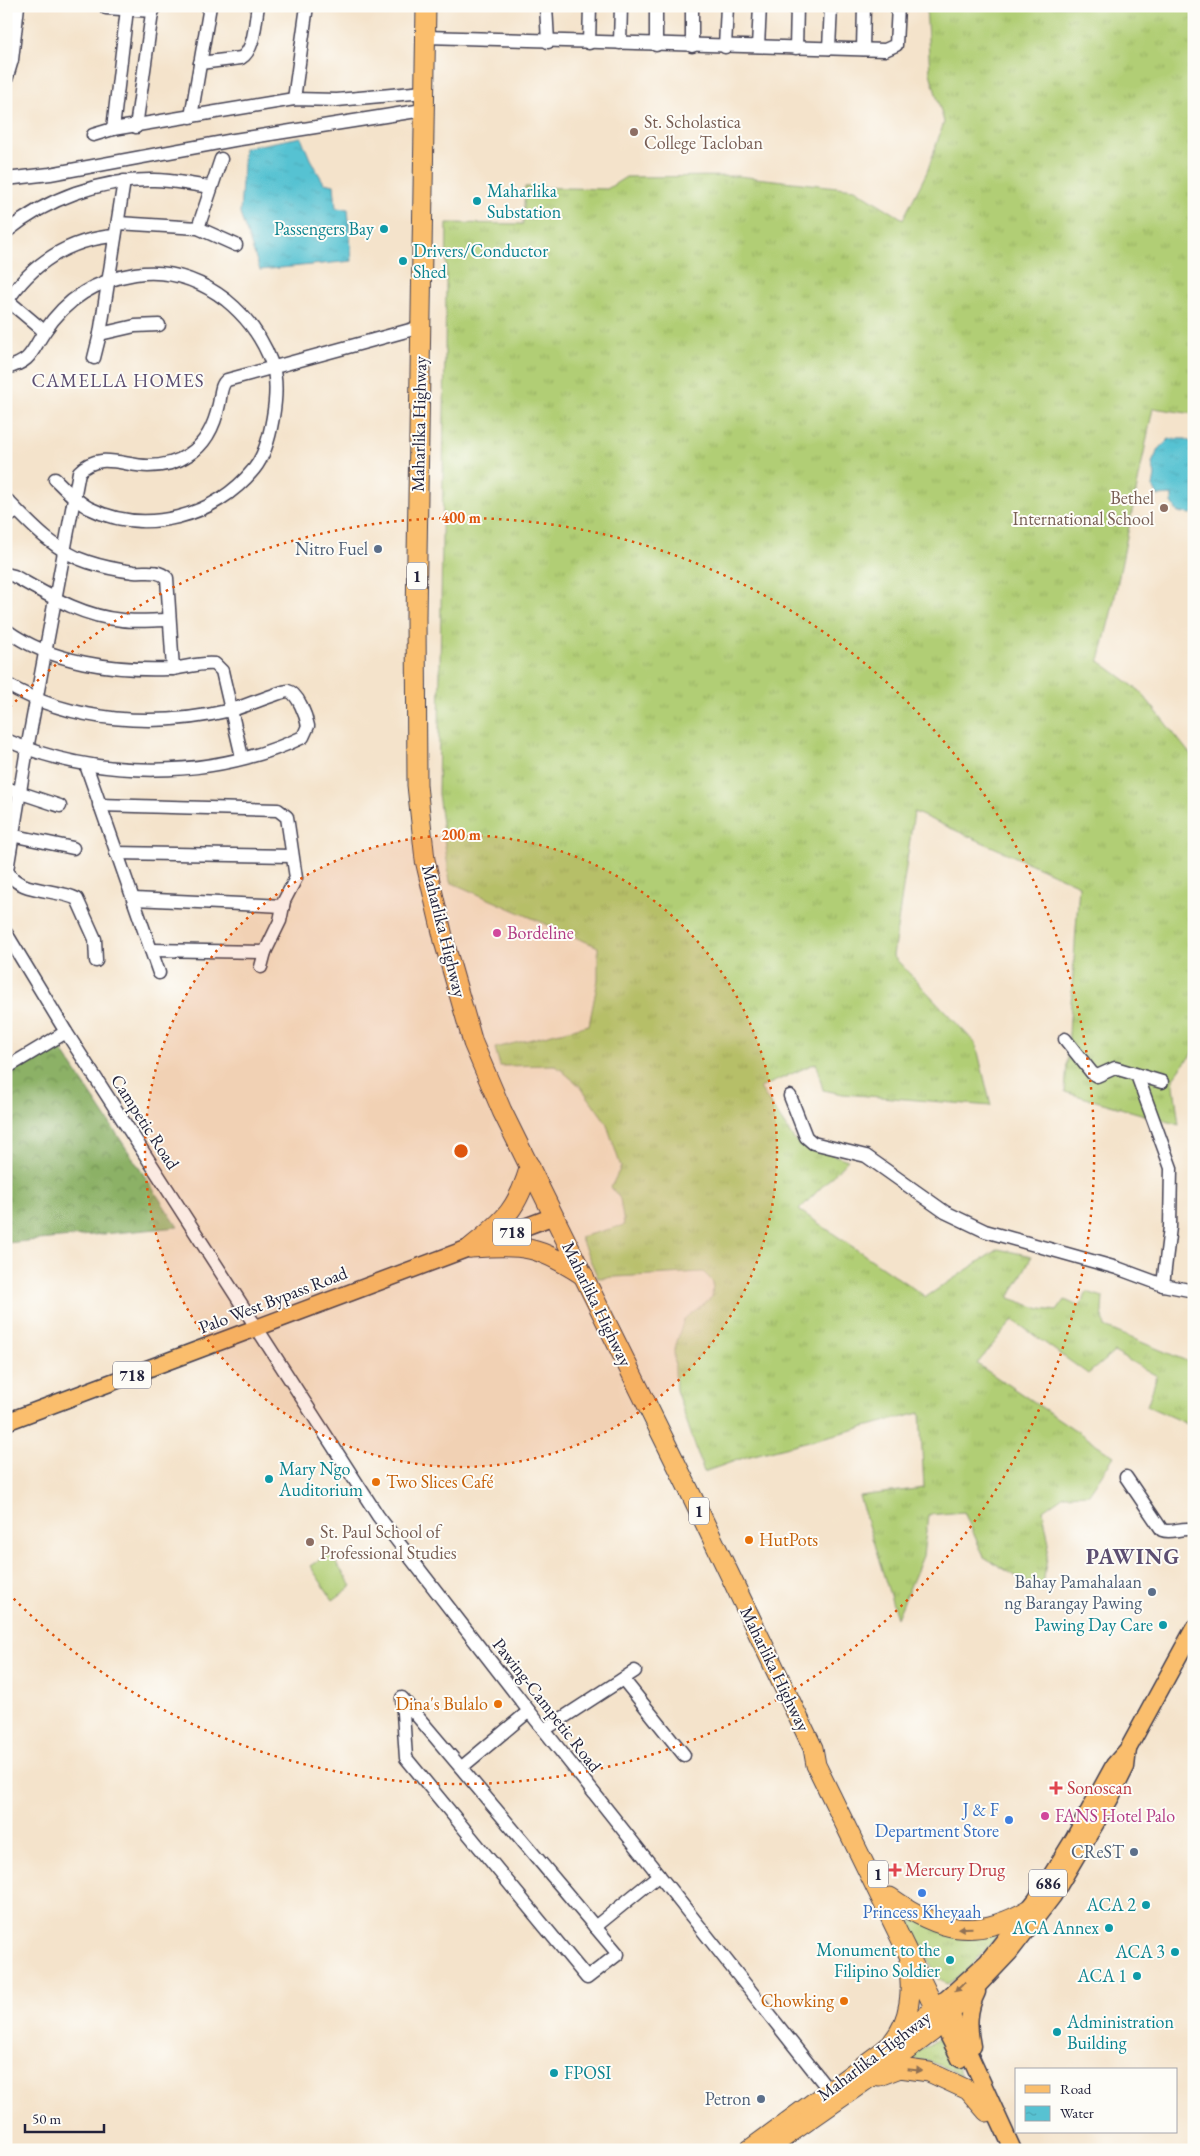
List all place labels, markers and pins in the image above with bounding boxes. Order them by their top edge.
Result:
place label: St. Scholastica College Tacloban [644,110,764,154]
marker: St. Scholastica College Tacloban [628,126,640,138]
place label: Maharlika Substation [487,179,562,223]
marker: Maharlika Substation [471,195,483,207]
place label: Passengers Bay [274,217,374,240]
marker: Passengers Bay [378,223,390,235]
place label: Drivers/Conductor Shed [413,239,548,283]
marker: Drivers/Conductor Shed [397,255,409,267]
place label: Bethel International School [1013,486,1154,530]
marker: Bethel International School [1158,502,1170,514]
place label: Nitro Fuel [295,537,368,560]
marker: Nitro Fuel [372,543,384,555]
place label: Bordeline [507,921,574,944]
marker: Bordeline [491,927,503,939]
centre of rings [452,1142,470,1160]
place label: Mary Ngo Auditorium [278,1457,363,1501]
place label: Two Slices Café [386,1470,493,1493]
marker: Mary Ngo Auditorium [263,1473,275,1485]
marker: Two Slices Café [370,1476,382,1488]
place label: St. Paul School of Professional Studies [320,1520,457,1564]
place label: HutPots [759,1528,818,1551]
marker: HutPots [743,1534,755,1546]
marker: St. Paul School of Professional Studies [304,1536,316,1548]
place label: Bahay Pamahalaan ng Barangay Pawing [1004,1570,1142,1614]
marker: Bahay Pamahalaan ng Barangay Pawing [1146,1586,1158,1598]
place label: Pawing Day Care [1034,1613,1153,1636]
marker: Pawing Day Care [1157,1619,1169,1631]
place label: Dina's Bulalo [396,1692,488,1715]
marker: Dina's Bulalo [492,1698,504,1710]
place label: Sonoscan [1067,1776,1133,1799]
marker: Sonoscan [1049,1781,1063,1795]
place label: J & F Department Store [875,1798,999,1842]
place label: FANS Hotel Palo [1055,1804,1175,1827]
marker: FANS Hotel Palo [1039,1810,1051,1822]
marker: J & F Department Store [1003,1814,1015,1826]
place label: CReST [1071,1840,1125,1863]
marker: CReST [1128,1846,1140,1858]
place label: Mercury Drug [905,1858,1005,1881]
marker: Mercury Drug [889,1864,901,1876]
marker: Princess Kheyaah [916,1887,928,1899]
place label: ACA 2 [1086,1893,1136,1916]
marker: ACA 2 [1140,1899,1152,1911]
place label: Princess Kheyaah [863,1900,981,1923]
place label: ACA Annex [1011,1916,1099,1939]
marker: ACA Annex [1103,1922,1115,1934]
place label: Monument to the Filipino Soldier [816,1938,940,1982]
place label: ACA 3 [1115,1940,1165,1963]
marker: ACA 3 [1169,1946,1181,1958]
marker: Monument to the Filipino Soldier [944,1954,956,1966]
place label: ACA 1 [1077,1964,1127,1987]
marker: ACA 1 [1131,1970,1143,1982]
place label: Chowking [761,1989,834,2012]
marker: Chowking [838,1995,850,2007]
place label: Administration Building [1066,2010,1175,2054]
marker: Administration Building [1051,2026,1063,2038]
place label: FPOSI [564,2061,611,2084]
marker: FPOSI [548,2067,560,2079]
place label: Petron [705,2087,751,2110]
marker: Petron [755,2093,767,2105]

